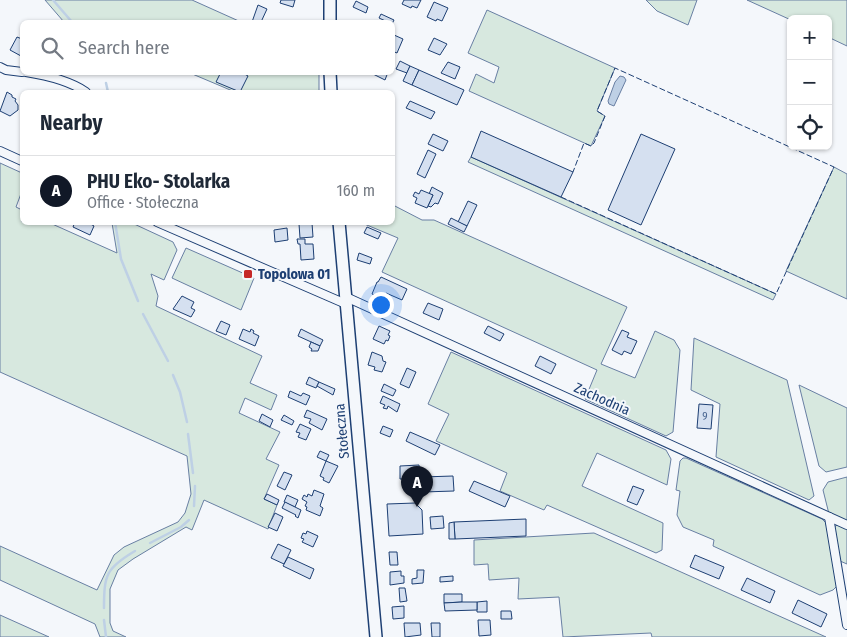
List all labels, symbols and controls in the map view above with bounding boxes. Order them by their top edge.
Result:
map controls [787,15,832,150]
button: + [787,15,832,60]
search box [20,20,395,75]
icon: search [38,34,66,62]
text: Search here [78,36,170,59]
button: − [787,60,832,105]
button: locate [787,105,832,150]
text: Nearby [40,110,102,136]
text: PHU Eko- Stolarka [87,170,230,193]
text: A [52,181,60,200]
text: 160 m [336,181,375,200]
text: Office · Stołeczna [87,193,199,212]
place label: Topolowa 01 [258,266,330,283]
marker: Topolowa 01 [242,268,254,280]
your location [368,292,394,318]
street label: Zachodnia [571,379,633,419]
street label: Stołeczna [331,403,353,459]
house number: 9 [702,410,708,423]
pin: A [401,466,433,507]

